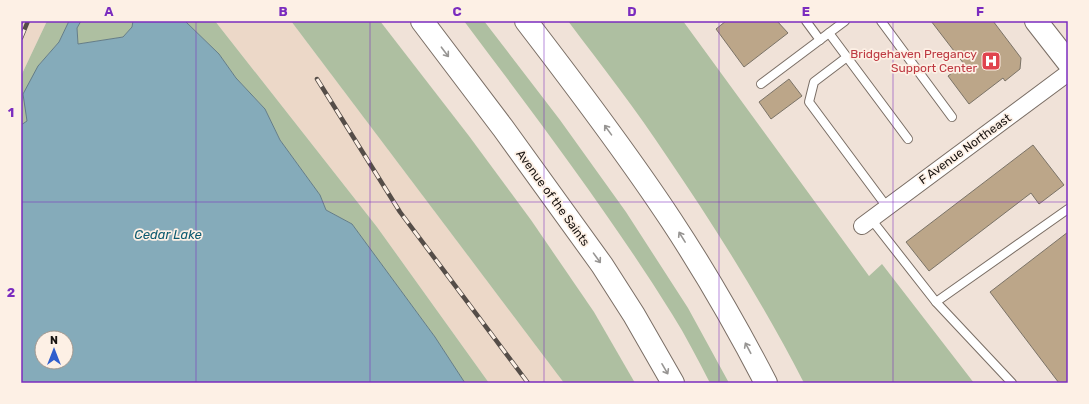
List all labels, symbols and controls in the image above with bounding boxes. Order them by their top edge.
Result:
text: A [104,4,114,19]
text: B [278,4,288,19]
text: C [452,4,462,19]
text: D [627,4,637,19]
text: E [802,4,810,19]
text: F [976,4,984,19]
one-way arrow [441,47,449,58]
place label: Bridgehaven Pregancy Support Center [850,47,977,75]
hospital icon: Bridgehaven Pregancy Support Center [980,50,1002,72]
text: 1 [8,105,14,120]
street label: F Avenue Northeast [916,111,1014,187]
one-way arrow [603,125,612,136]
street label: Avenue of the Saints [513,147,593,249]
water label: Cedar Lake [134,227,202,242]
one-way arrow [677,231,685,243]
one-way arrow [593,252,601,263]
text: 2 [7,285,15,300]
north arrow [34,330,74,370]
text: N [50,334,58,347]
one-way arrow [744,343,752,355]
one-way arrow [662,363,670,375]

